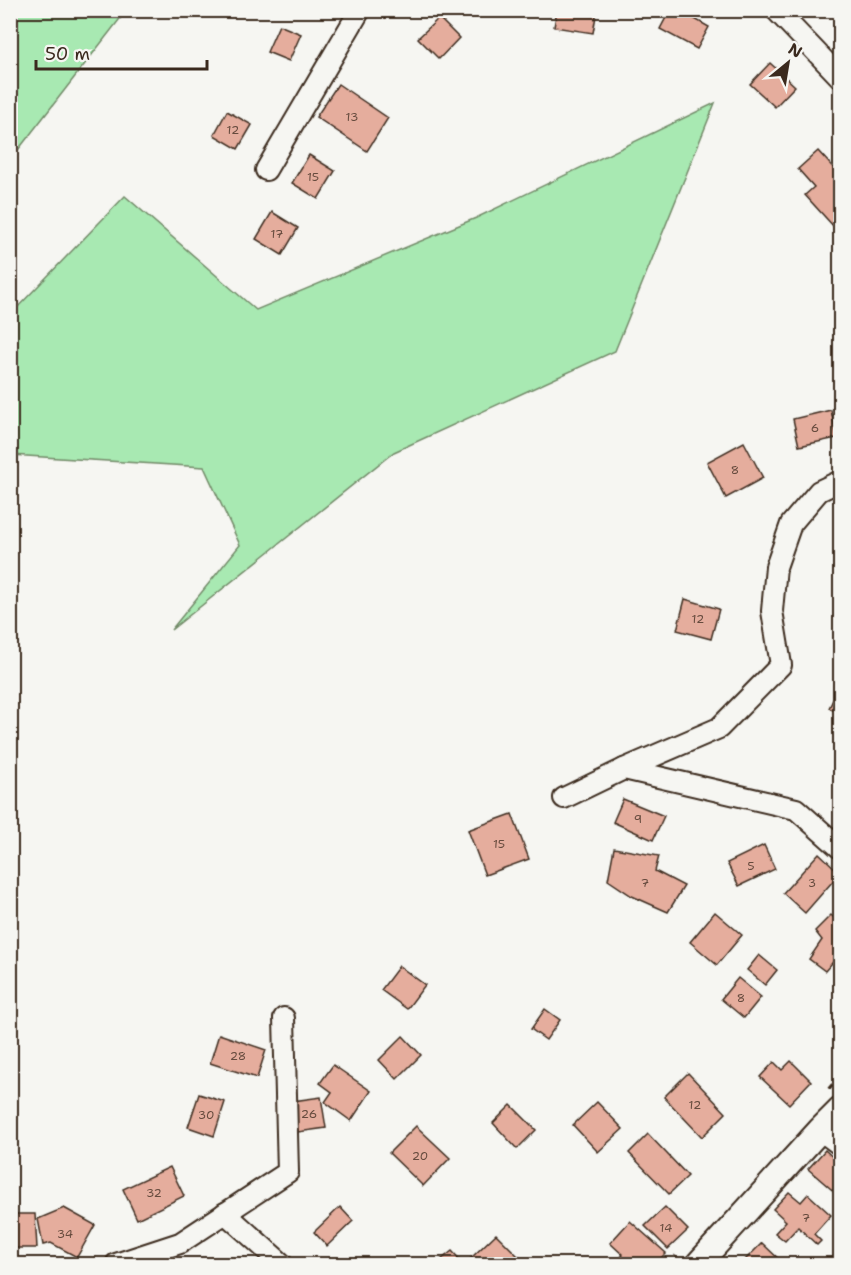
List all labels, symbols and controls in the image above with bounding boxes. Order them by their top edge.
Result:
scale bar [36,33,207,71]
north arrow [758,33,818,93]
text: N [785,38,806,63]
text: 50 m [45,42,90,66]
house number: 13 [346,109,358,125]
house number: 12 [227,122,239,138]
house number: 15 [307,169,319,185]
house number: 17 [271,226,283,242]
house number: 6 [811,420,819,436]
house number: 8 [731,462,739,478]
house number: 12 [692,611,704,627]
house number: 9 [634,811,642,827]
house number: 15 [493,836,505,852]
house number: 5 [747,858,755,874]
house number: 7 [641,875,649,891]
house number: 3 [808,875,816,891]
house number: 8 [737,990,745,1006]
house number: 28 [230,1048,246,1064]
house number: 12 [689,1097,701,1113]
house number: 26 [301,1106,317,1122]
house number: 30 [198,1107,214,1123]
house number: 20 [412,1148,428,1164]
house number: 32 [146,1185,162,1201]
house number: 7 [802,1210,810,1226]
house number: 14 [660,1220,672,1236]
house number: 34 [57,1226,73,1242]

